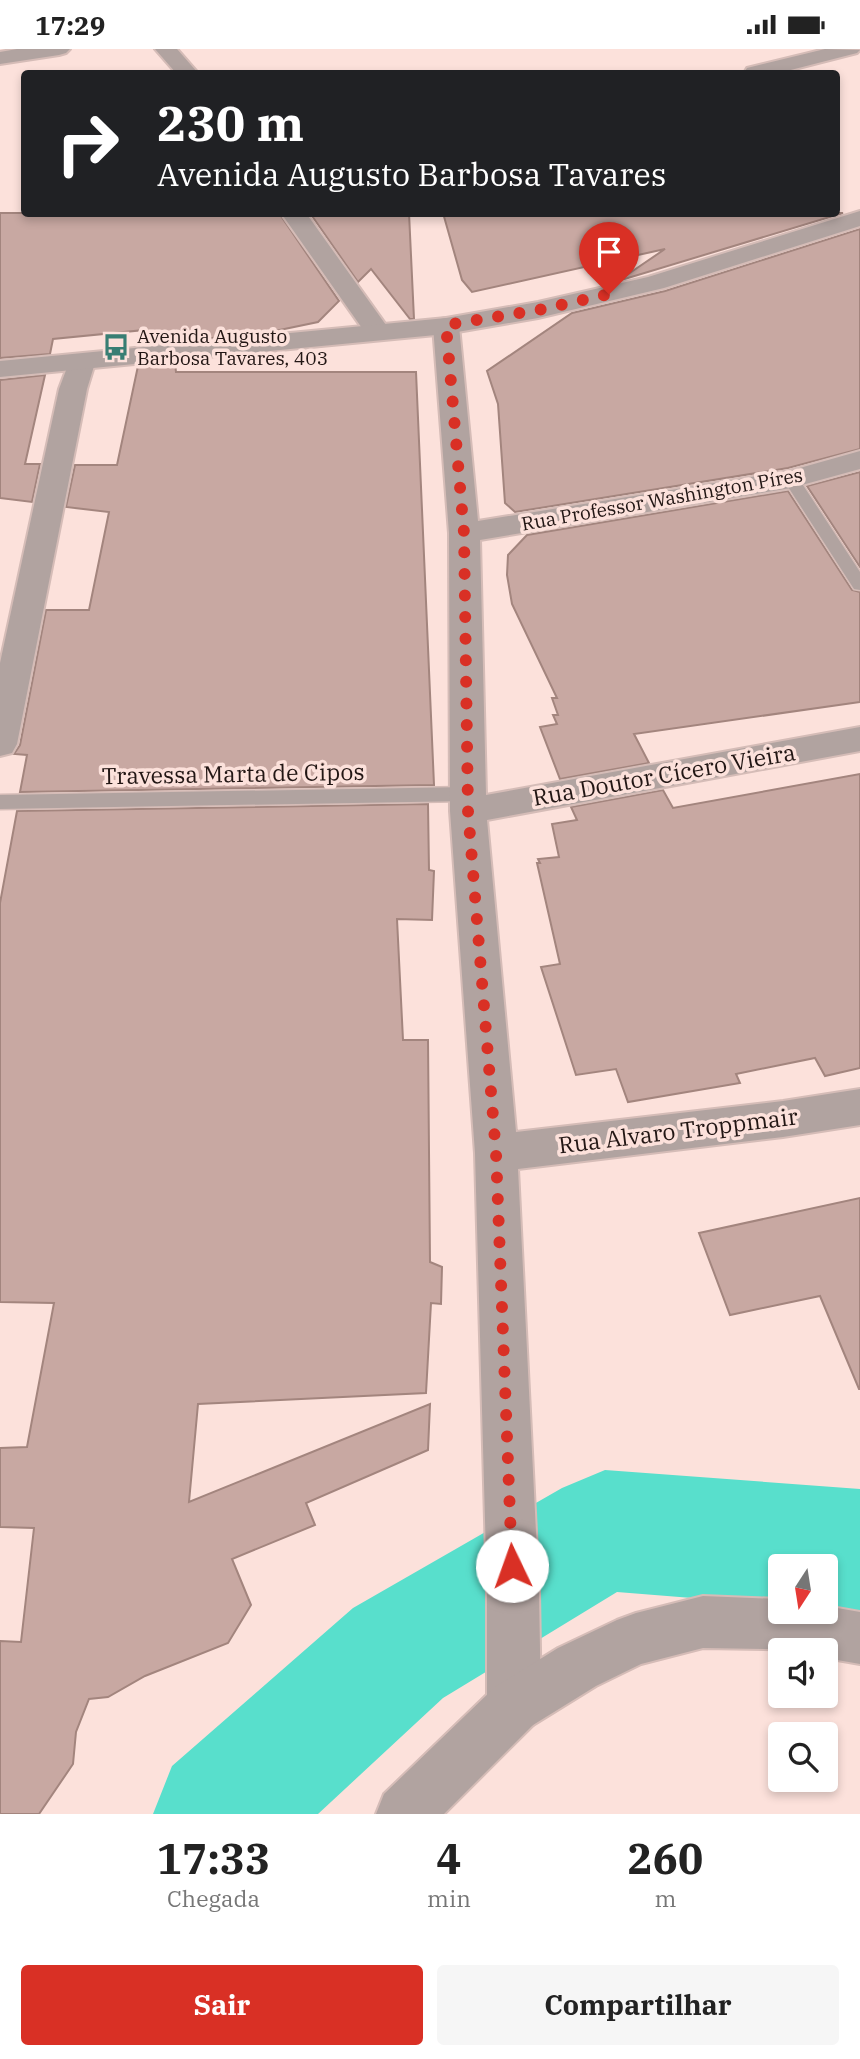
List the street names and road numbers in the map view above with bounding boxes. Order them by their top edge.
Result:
street label: Rua Professor Washington Píres [519,462,805,536]
street label: Rua Doutor Cícero Vieira [530,736,798,812]
street label: Travessa Marta de Cipos [101,756,365,790]
street label: Rua Alvaro Troppmair [557,1100,799,1160]

